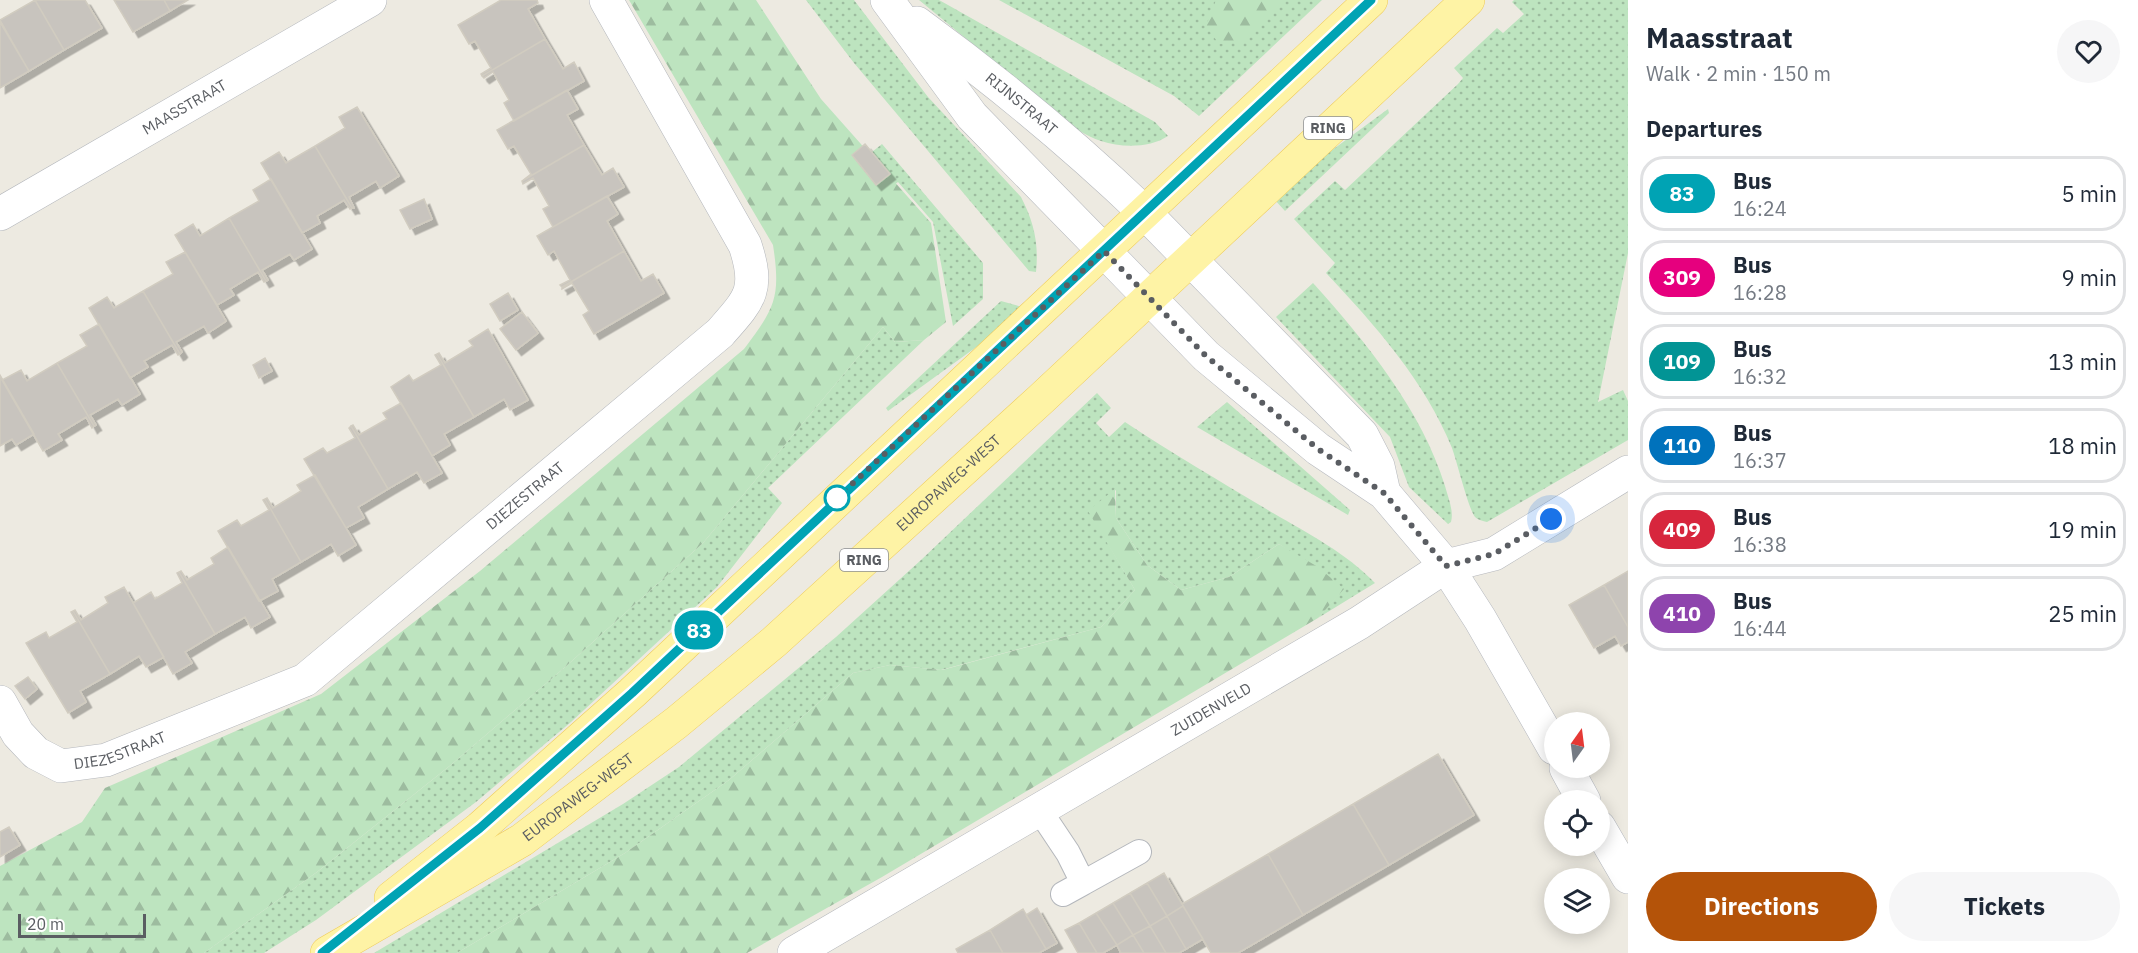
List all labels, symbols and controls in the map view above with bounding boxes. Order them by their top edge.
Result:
text: Maasstraat [1646,19,1793,56]
button: heart [2057,20,2120,83]
text: Walk · 2 min · 150 m [1646,60,1831,87]
street label: RIJNSTRAAT [982,68,1062,139]
street label: MAASSTRAAT [139,75,230,139]
text: Departures [1646,114,1762,143]
road number: RING [1304,117,1352,139]
text: Bus [1733,166,1772,195]
text: 83 [1669,179,1695,207]
text: 5 min [2061,179,2117,208]
text: 16:24 [1733,195,1787,222]
text: Bus [1733,250,1772,279]
text: 309 [1663,263,1701,291]
text: 9 min [2061,263,2117,292]
text: 16:28 [1733,279,1787,306]
text: Bus [1733,334,1772,363]
text: 109 [1663,347,1701,375]
text: 13 min [2048,347,2117,376]
text: 16:32 [1733,363,1787,390]
text: Bus [1733,418,1772,447]
street label: EUROPAWEG-WEST [892,430,1005,535]
text: 110 [1663,431,1701,459]
text: 18 min [2048,431,2117,460]
text: 16:37 [1733,447,1787,474]
street label: DIEZESTRAAT [482,457,568,534]
unlabelled marker [824,485,850,511]
text: Bus [1733,502,1772,531]
your location [1536,504,1566,534]
text: 409 [1663,515,1701,543]
text: 19 min [2048,515,2117,544]
text: 16:38 [1733,531,1787,558]
road number: RING [840,549,888,571]
text: Bus [1733,586,1772,615]
text: 410 [1663,599,1701,627]
text: 25 min [2048,599,2117,628]
line badge: 83 [672,610,726,650]
text: 16:44 [1733,615,1787,642]
text: 83 [686,616,712,644]
street label: ZUIDENVELD [1167,678,1254,740]
north arrow [1544,712,1610,778]
map controls [1544,712,1610,934]
street label: DIEZESTRAAT [72,727,169,773]
street label: EUROPAWEG-WEST [519,748,638,845]
button: locate [1544,790,1610,856]
button: layers [1544,868,1610,934]
button: Directions [1646,872,1877,941]
button: Tickets [1889,872,2120,941]
scale bar [18,911,146,938]
text: 20 m [27,914,64,934]

